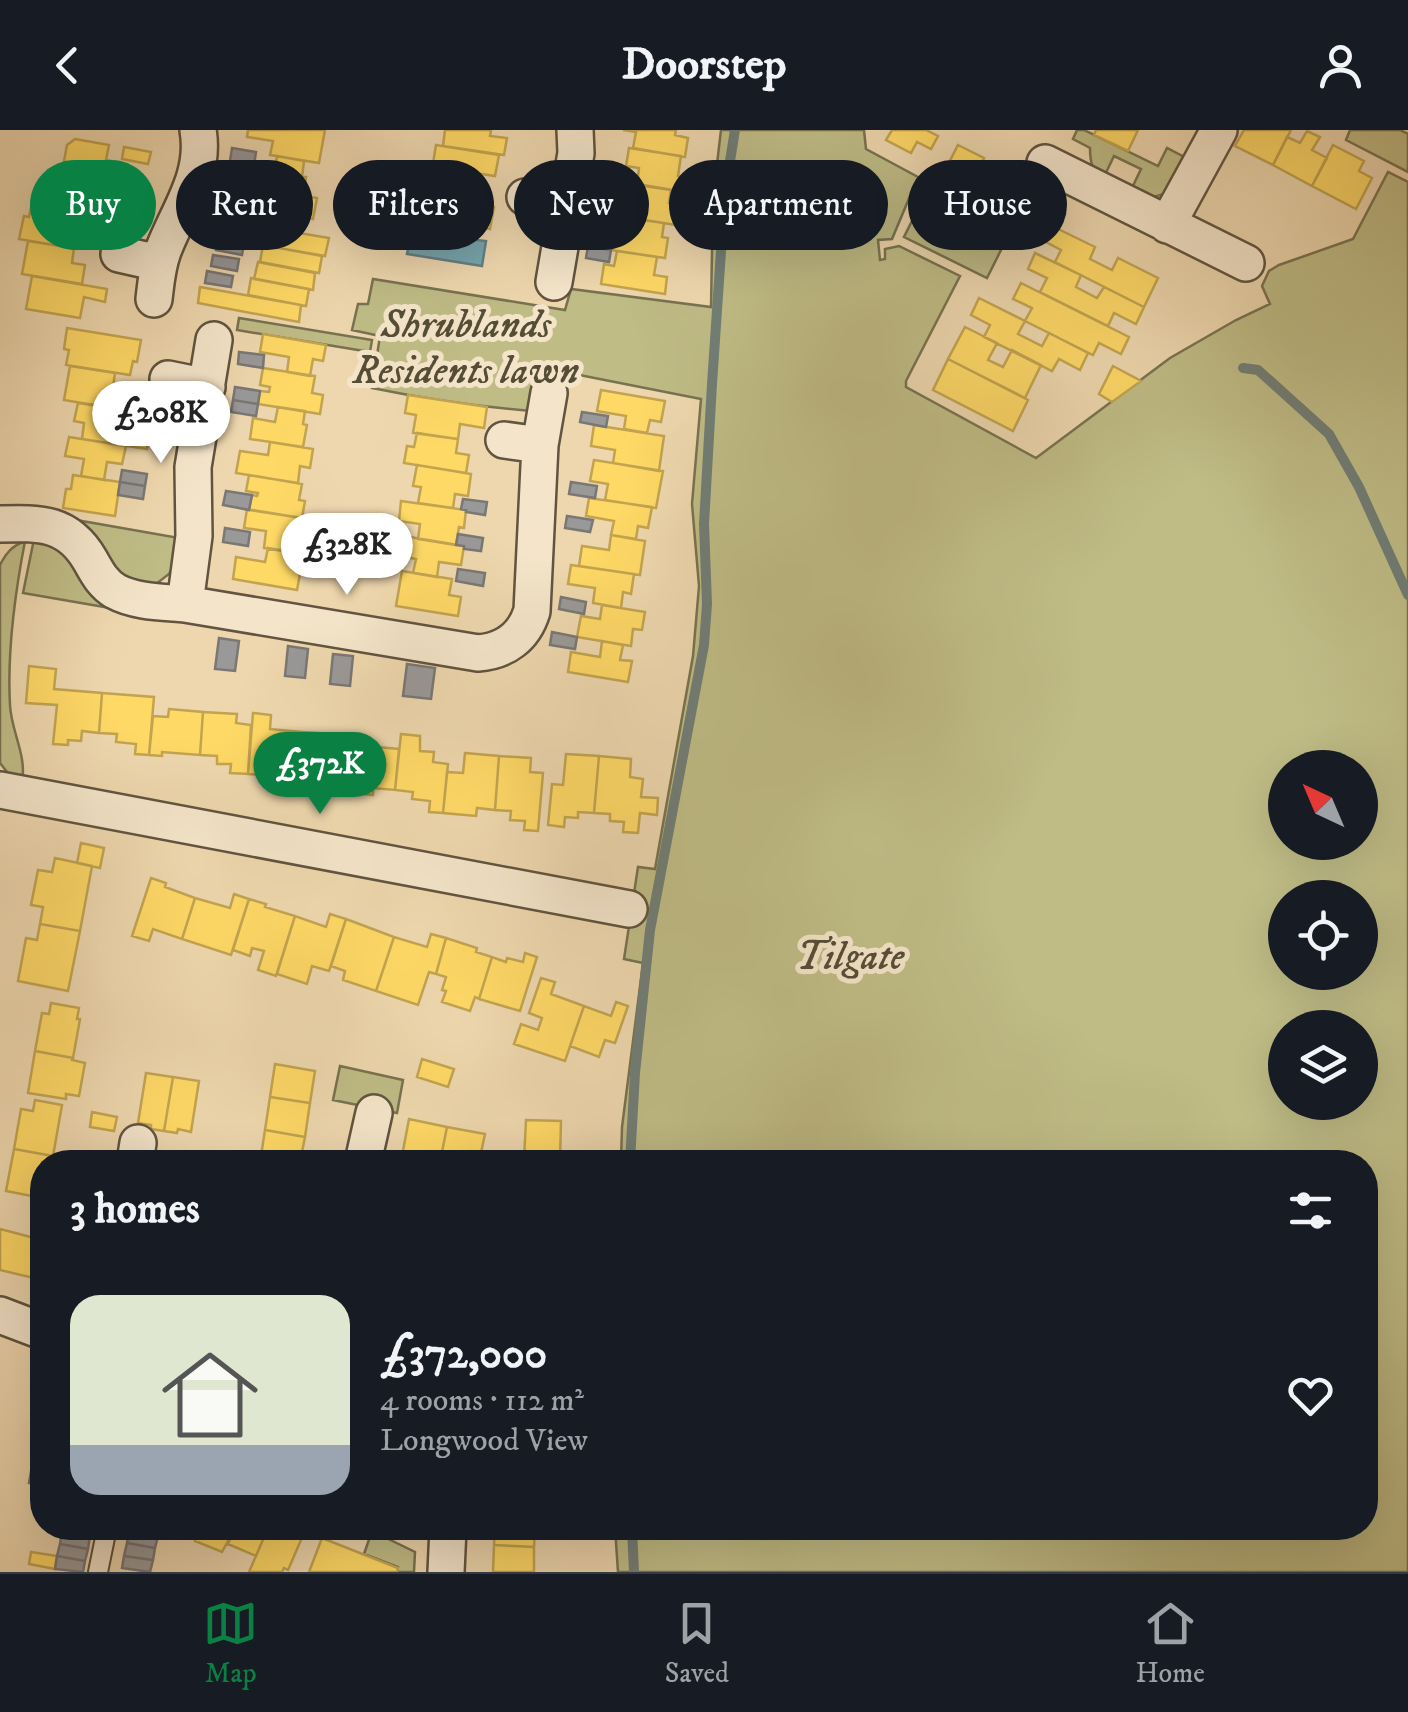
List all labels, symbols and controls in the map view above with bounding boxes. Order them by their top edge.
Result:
text: Doorstep [622,37,786,93]
icon: back [40,38,95,93]
icon: person [1313,38,1368,93]
chip: Buy [30,160,156,250]
chip: Rent [176,160,313,250]
chip: Filters [333,160,494,250]
chip: New [514,160,649,250]
chip: Apartment [669,160,888,250]
chip: House [908,160,1067,250]
park label: Shrublands Residents lawn [352,301,579,397]
pin: £208K [91,381,231,466]
text: £208K [114,393,208,433]
pin: £328K [277,513,417,598]
text: £328K [303,525,391,565]
pin: £372K [250,732,390,817]
text: £372K [275,744,365,784]
north arrow [1268,750,1378,860]
map controls [1268,750,1378,1120]
button: locate [1268,880,1378,990]
park label: Tilgate [796,933,905,983]
button: layers [1268,1010,1378,1120]
icon: filters [1283,1183,1338,1238]
text: 3 homes [70,1184,200,1236]
text: £372,000 [380,1329,547,1381]
icon: home [150,1335,270,1455]
icon: heart [1283,1368,1338,1423]
text: 4 rooms · 112 m² [380,1381,584,1421]
text: Longwood View [380,1421,588,1461]
tab: Map [203,1596,258,1691]
tab: Saved [665,1596,729,1691]
tab: Home [1136,1596,1205,1691]

